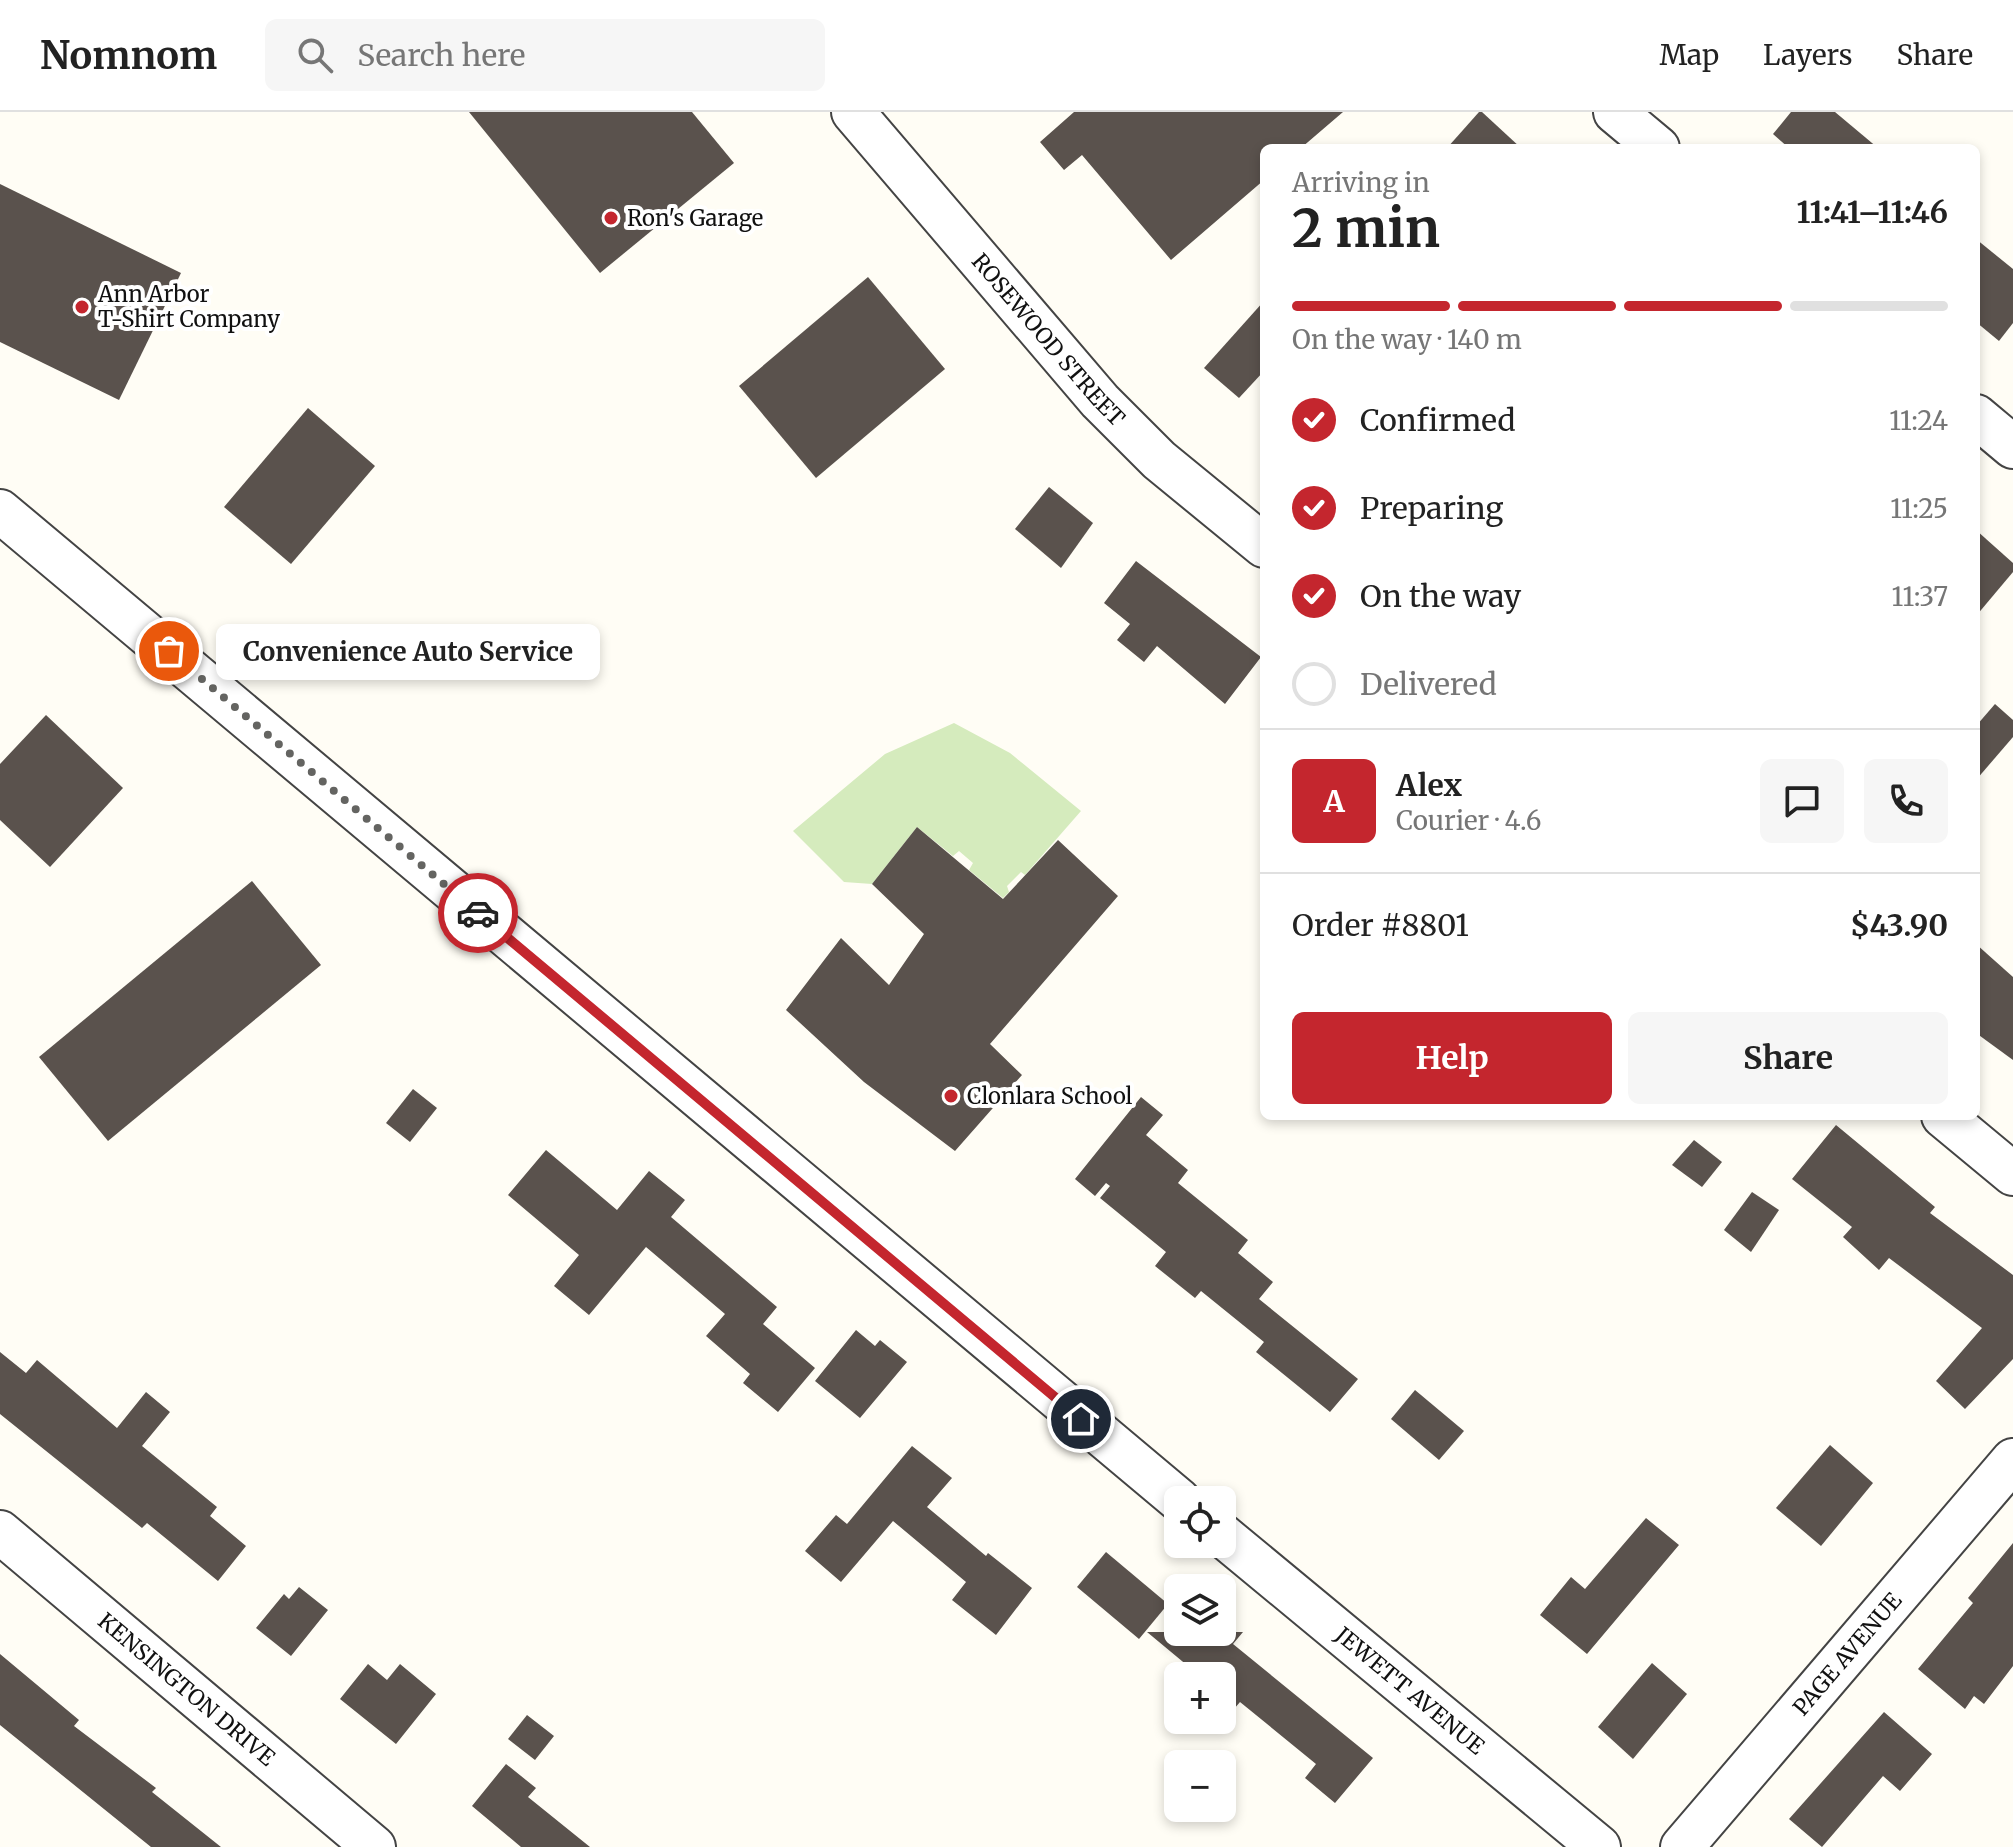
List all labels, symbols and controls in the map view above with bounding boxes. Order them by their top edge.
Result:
search box [265,19,825,91]
text: Nomnom [40,32,217,79]
icon: search [293,33,337,77]
text: Search here [357,36,525,74]
text: Map [1659,37,1719,73]
text: Layers [1763,37,1852,73]
text: Share [1896,37,1973,73]
text: Arriving in [1292,166,1430,199]
text: 11:41–11:46 [1797,193,1948,231]
text: 2 min [1292,196,1440,261]
place label: Ron's Garage [627,204,763,232]
marker: Ron's Garage [602,209,620,227]
street label: ROSEWOOD STREET [966,247,1131,432]
place label: Ann Arbor T-Shirt Company [97,280,280,333]
marker: Ann Arbor T-Shirt Company [73,298,91,316]
text: On the way · 140 m [1292,323,1522,356]
icon: check [1292,398,1336,442]
text: Confirmed [1360,401,1515,439]
text: 11:24 [1889,404,1948,437]
icon: check [1292,486,1336,530]
text: Preparing [1360,489,1503,527]
text: 11:25 [1890,492,1948,525]
icon: check [1292,574,1336,618]
text: On the way [1360,577,1521,615]
text: 11:37 [1892,580,1948,613]
pin [135,617,203,685]
callout: Convenience Auto Service [217,623,601,679]
icon: bag [147,629,191,673]
text: Convenience Auto Service [243,635,573,668]
text: Delivered [1360,665,1497,703]
button: chat [1760,759,1844,843]
button: phone [1864,759,1948,843]
text: Alex [1396,766,1462,804]
text: A [1323,782,1345,820]
text: Courier · 4.6 [1396,804,1542,837]
courier [438,873,518,953]
icon: car [456,891,500,935]
text: Order #8801 [1292,906,1469,944]
text: $43.90 [1850,906,1948,944]
button: Help [1292,1012,1612,1104]
button: Share [1628,1012,1948,1104]
place label: Clonlara School [967,1082,1133,1110]
marker: Clonlara School [942,1087,960,1105]
pin [1047,1385,1115,1453]
icon: home [1059,1397,1103,1441]
map controls [1164,1486,1236,1822]
button: locate [1164,1486,1236,1558]
button: layers [1164,1574,1236,1646]
street label: PAGE AVENUE [1787,1587,1907,1721]
street label: KENSINGTON DRIVE [92,1607,281,1772]
street label: JEWETT AVENUE [1329,1620,1490,1760]
button: + [1164,1662,1236,1734]
button: − [1164,1750,1236,1822]

